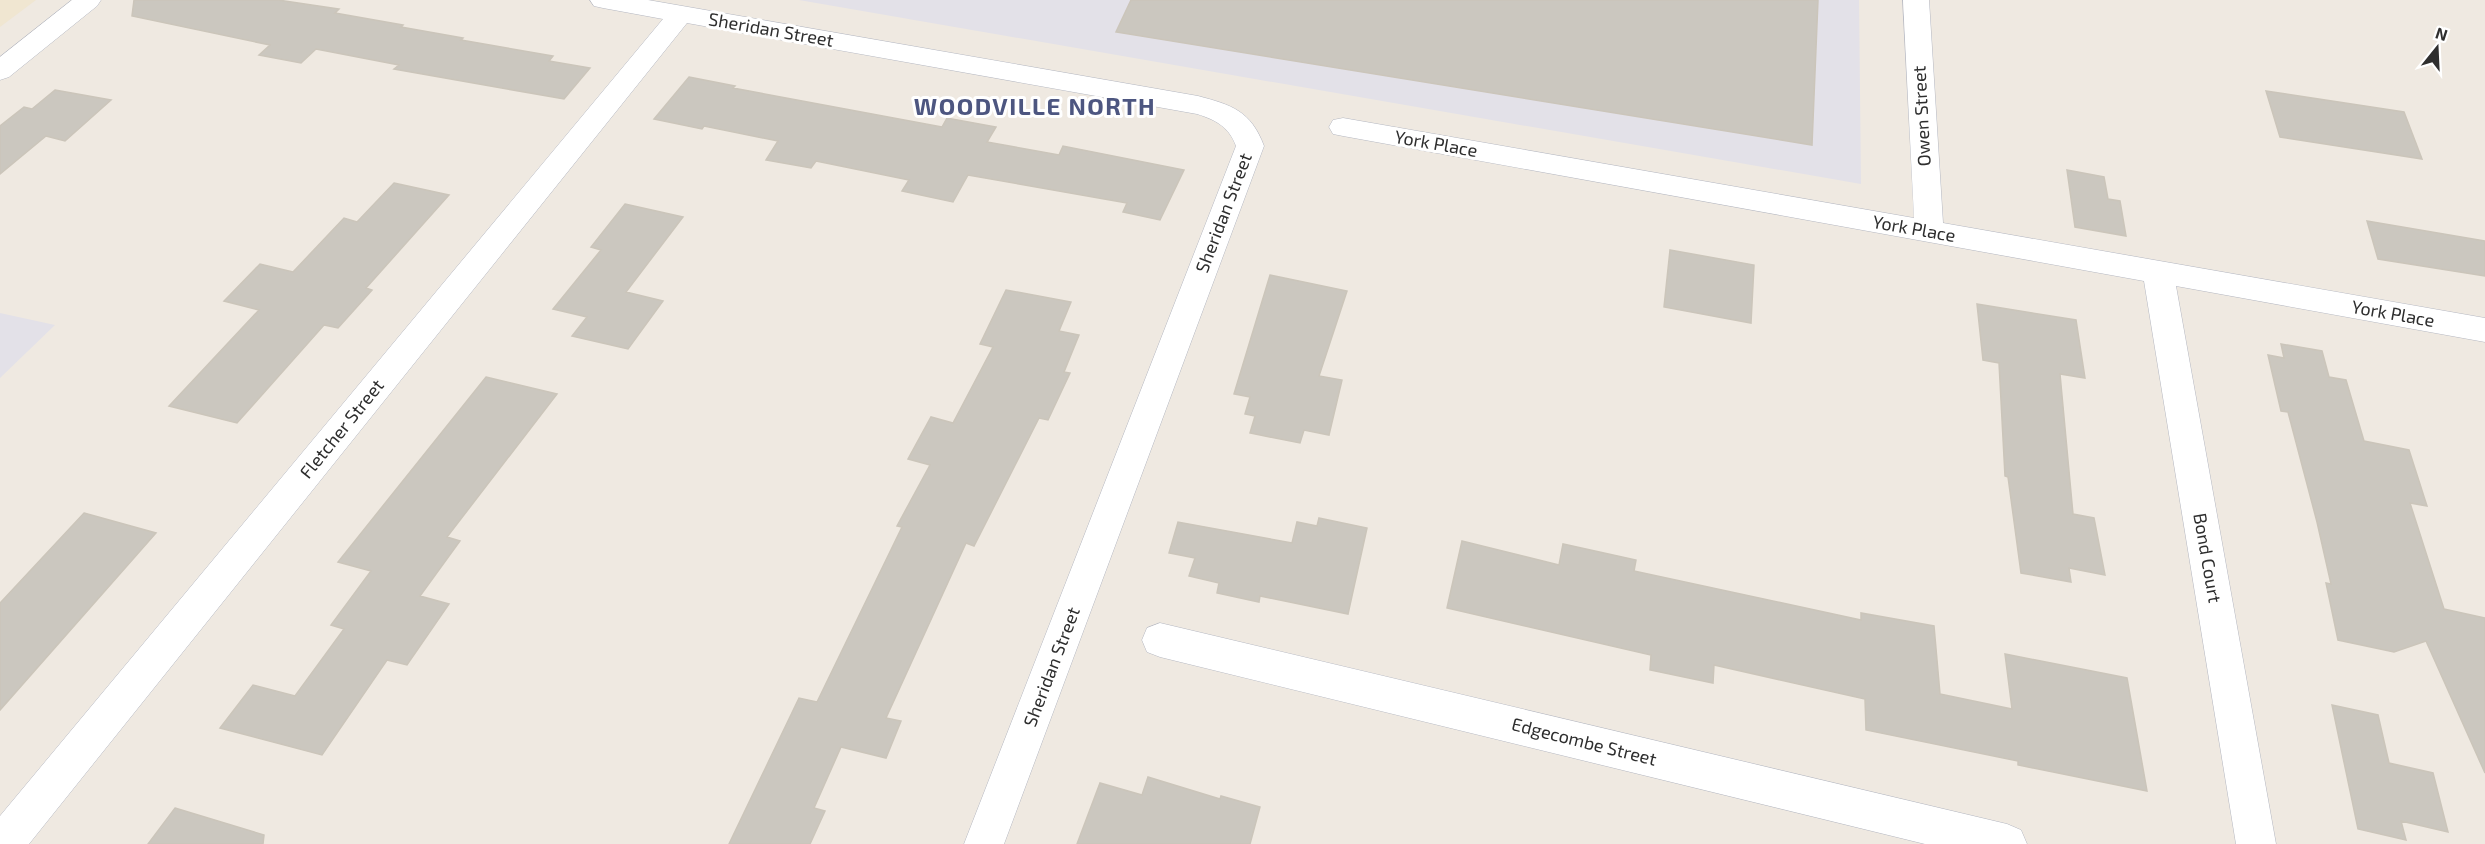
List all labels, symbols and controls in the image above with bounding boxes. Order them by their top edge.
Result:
street label: Sheridan Street [707,7,836,51]
north arrow [2407,18,2467,78]
text: N [2433,22,2450,44]
street label: Owen Street [1907,65,1935,167]
district label: WOODVILLE NORTH [914,91,1156,120]
street label: York Place [1393,125,1479,161]
street label: Sheridan Street [1190,149,1256,276]
street label: York Place [1871,210,1957,246]
street label: York Place [2350,295,2436,331]
street label: Fletcher Street [294,374,388,482]
street label: Bond Court [2189,511,2227,605]
street label: Sheridan Street [1018,603,1084,730]
street label: Edgecombe Street [1509,712,1659,770]

